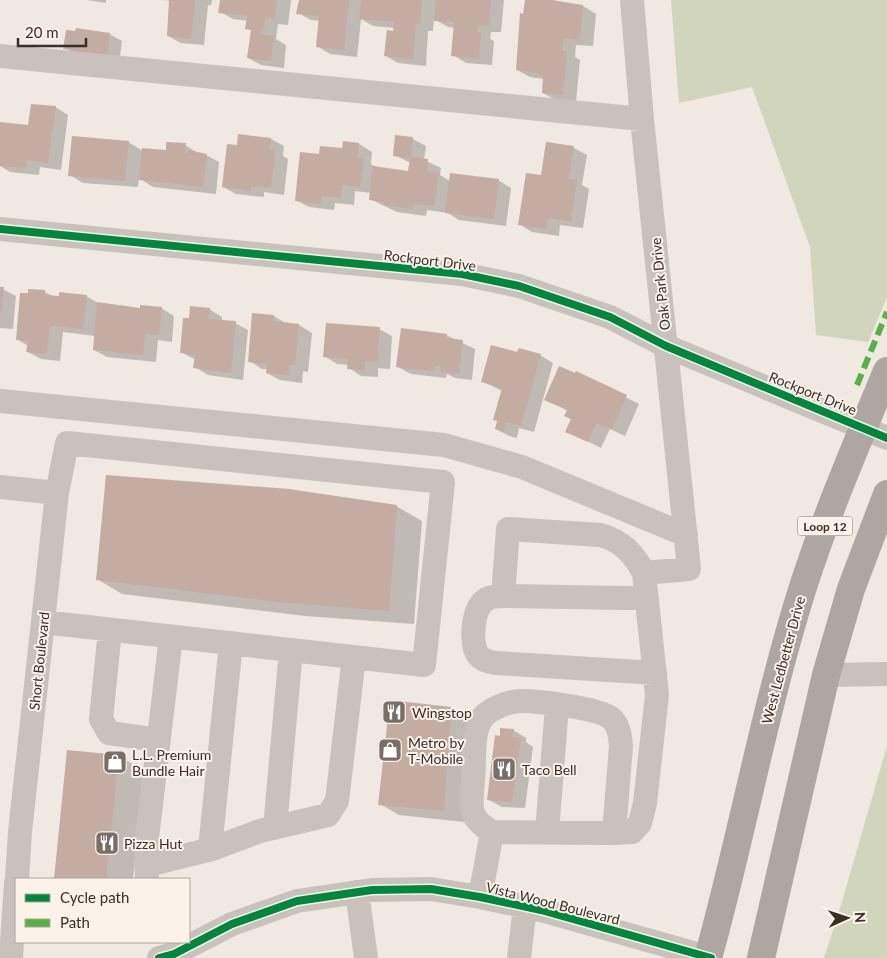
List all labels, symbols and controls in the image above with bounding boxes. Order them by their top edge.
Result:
scale bar [18,15,85,47]
text: 20 m [25,23,59,41]
street label: Oak Park Drive [647,237,673,331]
street label: Rockport Drive [383,246,477,274]
street label: Rockport Drive [767,368,859,418]
road number: Loop 12 [798,516,852,536]
street label: West Ledbetter Drive [758,594,808,726]
street label: Short Boulevard [25,611,53,711]
restaurant icon: Wingstop [381,699,407,725]
place label: Wingstop [412,704,472,721]
place label: Metro by T-Mobile [408,734,465,767]
shop icon: Metro by T-Mobile [377,737,403,763]
place label: L.L. Premium Bundle Hair [132,746,211,779]
shop icon: L.L. Premium Bundle Hair [102,749,128,775]
restaurant icon: Taco Bell [491,756,517,782]
place label: Taco Bell [522,761,577,778]
restaurant icon: Pizza Hut [94,830,120,856]
place label: Pizza Hut [124,835,182,852]
legend [15,878,190,943]
street label: Vista Wood Boulevard [484,878,622,928]
text: Cycle path [60,888,129,906]
north arrow [822,893,872,943]
text: N [852,911,869,923]
text: Path [60,913,90,931]

